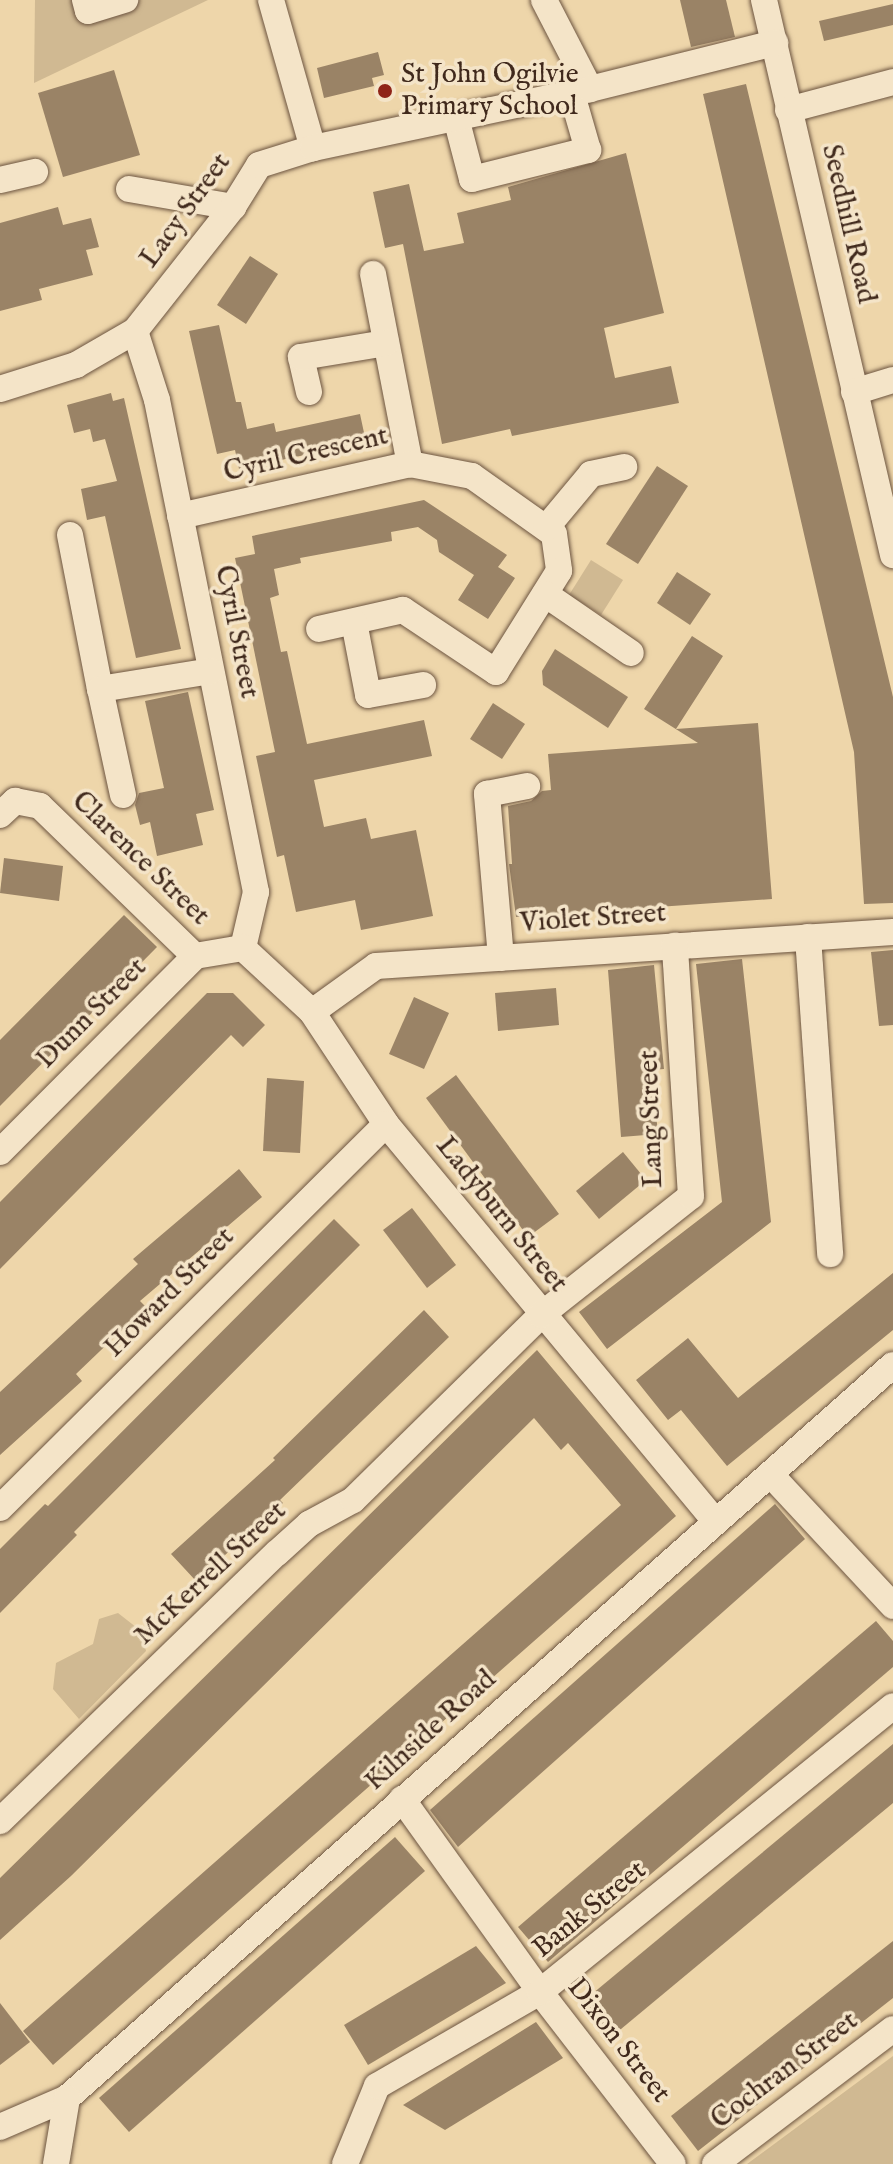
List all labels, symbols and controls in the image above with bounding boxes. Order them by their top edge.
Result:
place label: St John Ogilvie Primary School [401,58,578,124]
marker: St John Ogilvie Primary School [376,82,394,100]
street label: Seedhill Road [813,141,883,307]
street label: Lacy Street [133,147,239,275]
street label: Cyril Crescent [221,420,391,490]
street label: Cyril Street [207,563,265,701]
street label: Clarence Street [64,785,216,933]
street label: Violet Street [519,897,667,941]
street label: Dunn Street [30,952,154,1076]
street label: Lang Street [633,1050,671,1188]
street label: Ladyburn Street [428,1130,574,1300]
street label: Howard Street [98,1221,242,1365]
street label: McKerrell Street [128,1495,294,1653]
street label: Kilnside Road [359,1663,503,1799]
street label: Bank Street [527,1854,653,1966]
street label: Dixon Street [559,1972,677,2110]
street label: Cochran Street [705,2005,865,2137]

